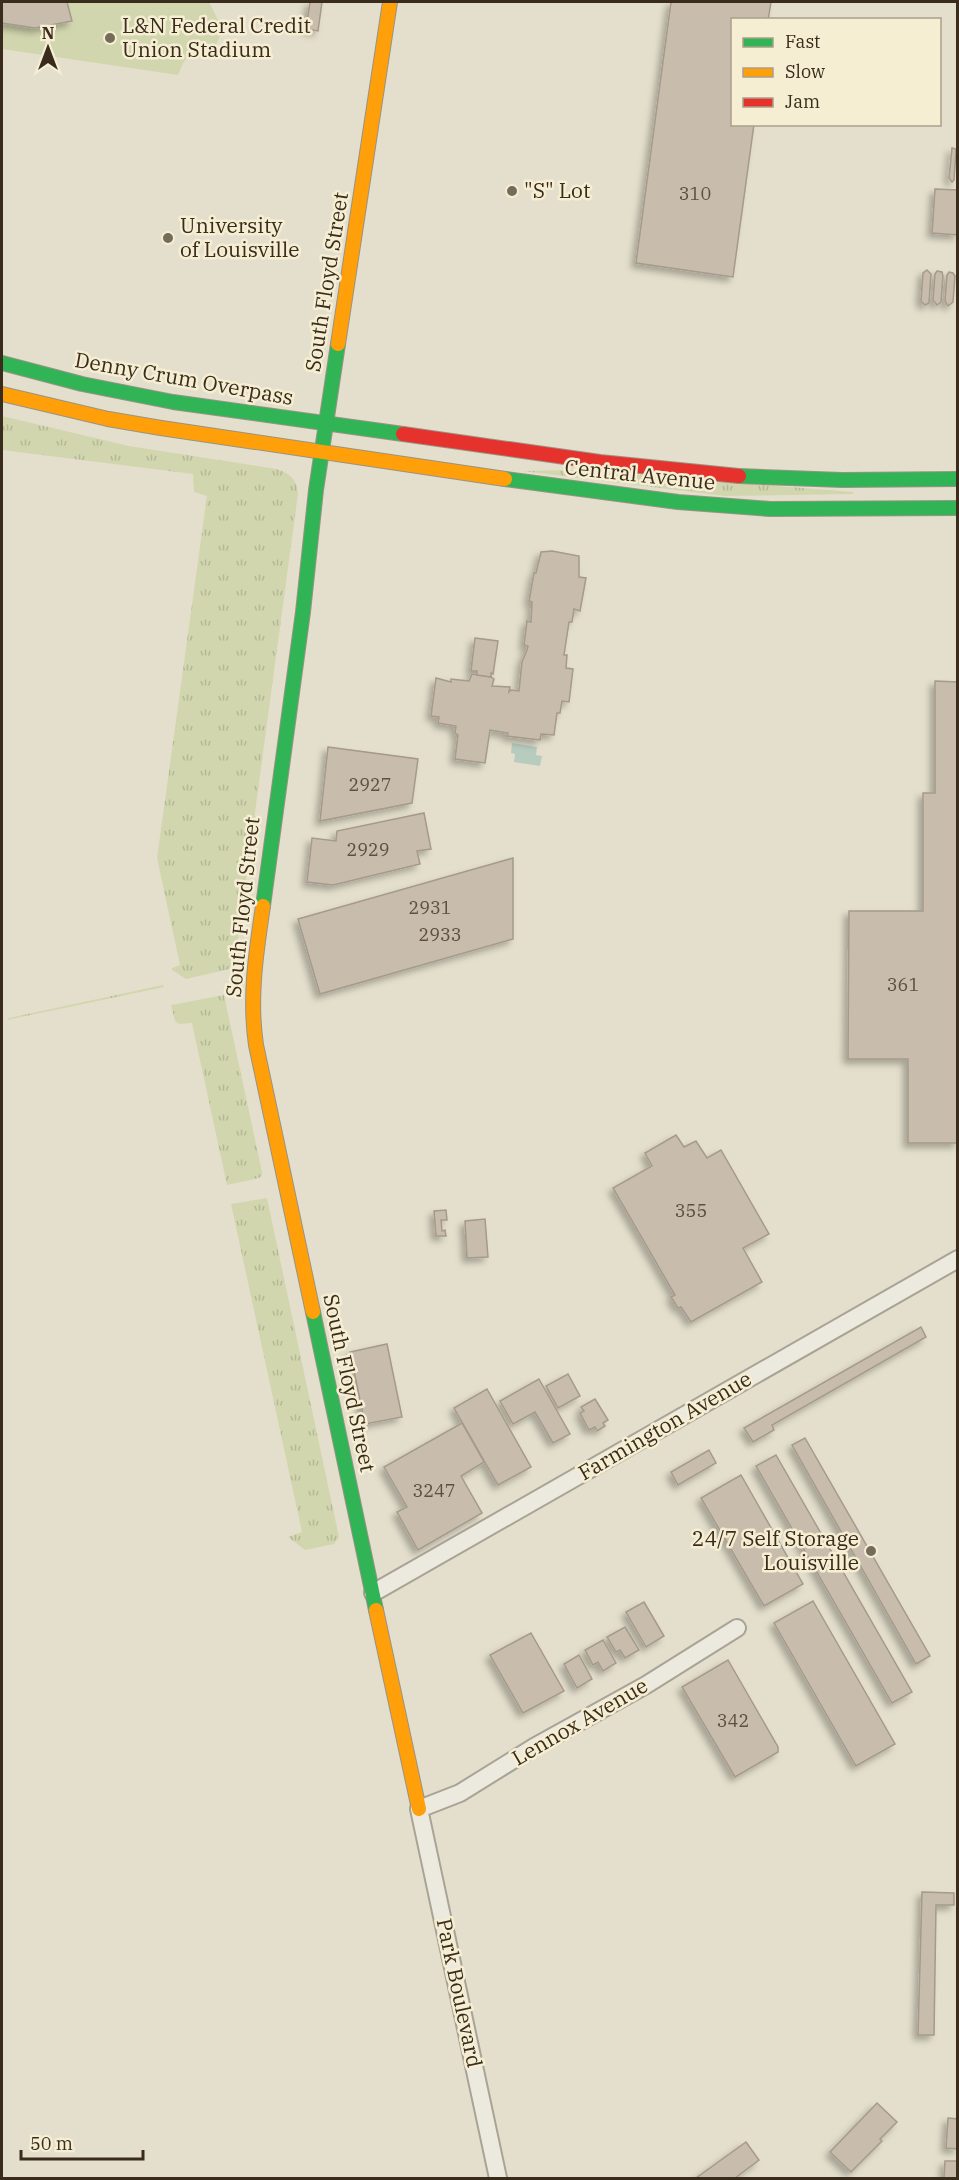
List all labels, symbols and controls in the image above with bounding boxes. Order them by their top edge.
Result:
place label: L&N Federal Credit Union Stadium [122,11,311,63]
north arrow [18,18,78,78]
legend [731,18,941,126]
text: N [42,23,54,43]
text: Fast [785,30,820,53]
marker: L&N Federal Credit Union Stadium [103,31,117,45]
text: Slow [785,60,825,83]
text: Jam [785,90,820,113]
place label: "S" Lot [524,176,590,204]
house number: 310 [679,182,711,205]
marker: "S" Lot [505,184,519,198]
street label: South Floyd Street [298,190,354,374]
place label: University of Louisville [180,211,299,263]
marker: University of Louisville [161,231,175,245]
street label: Denny Crum Overpass [73,345,296,411]
street label: Central Avenue [563,452,717,496]
house number: 2927 [348,773,392,796]
street label: South Floyd Street [219,815,265,999]
house number: 2929 [346,838,390,861]
house number: 2931 [408,896,452,919]
house number: 2933 [418,923,462,946]
house number: 361 [887,973,919,996]
house number: 355 [675,1199,707,1222]
street label: South Floyd Street [317,1291,383,1474]
street label: Farmington Avenue [573,1364,756,1486]
house number: 3247 [412,1479,456,1502]
place label: 24/7 Self Storage Louisville [692,1524,859,1576]
marker: 24/7 Self Storage Louisville [864,1544,878,1558]
street label: Lennox Avenue [506,1671,653,1771]
house number: 342 [717,1709,749,1732]
street label: Park Boulevard [431,1916,489,2070]
scale bar [21,2123,142,2161]
text: 50 m [30,2132,73,2155]

